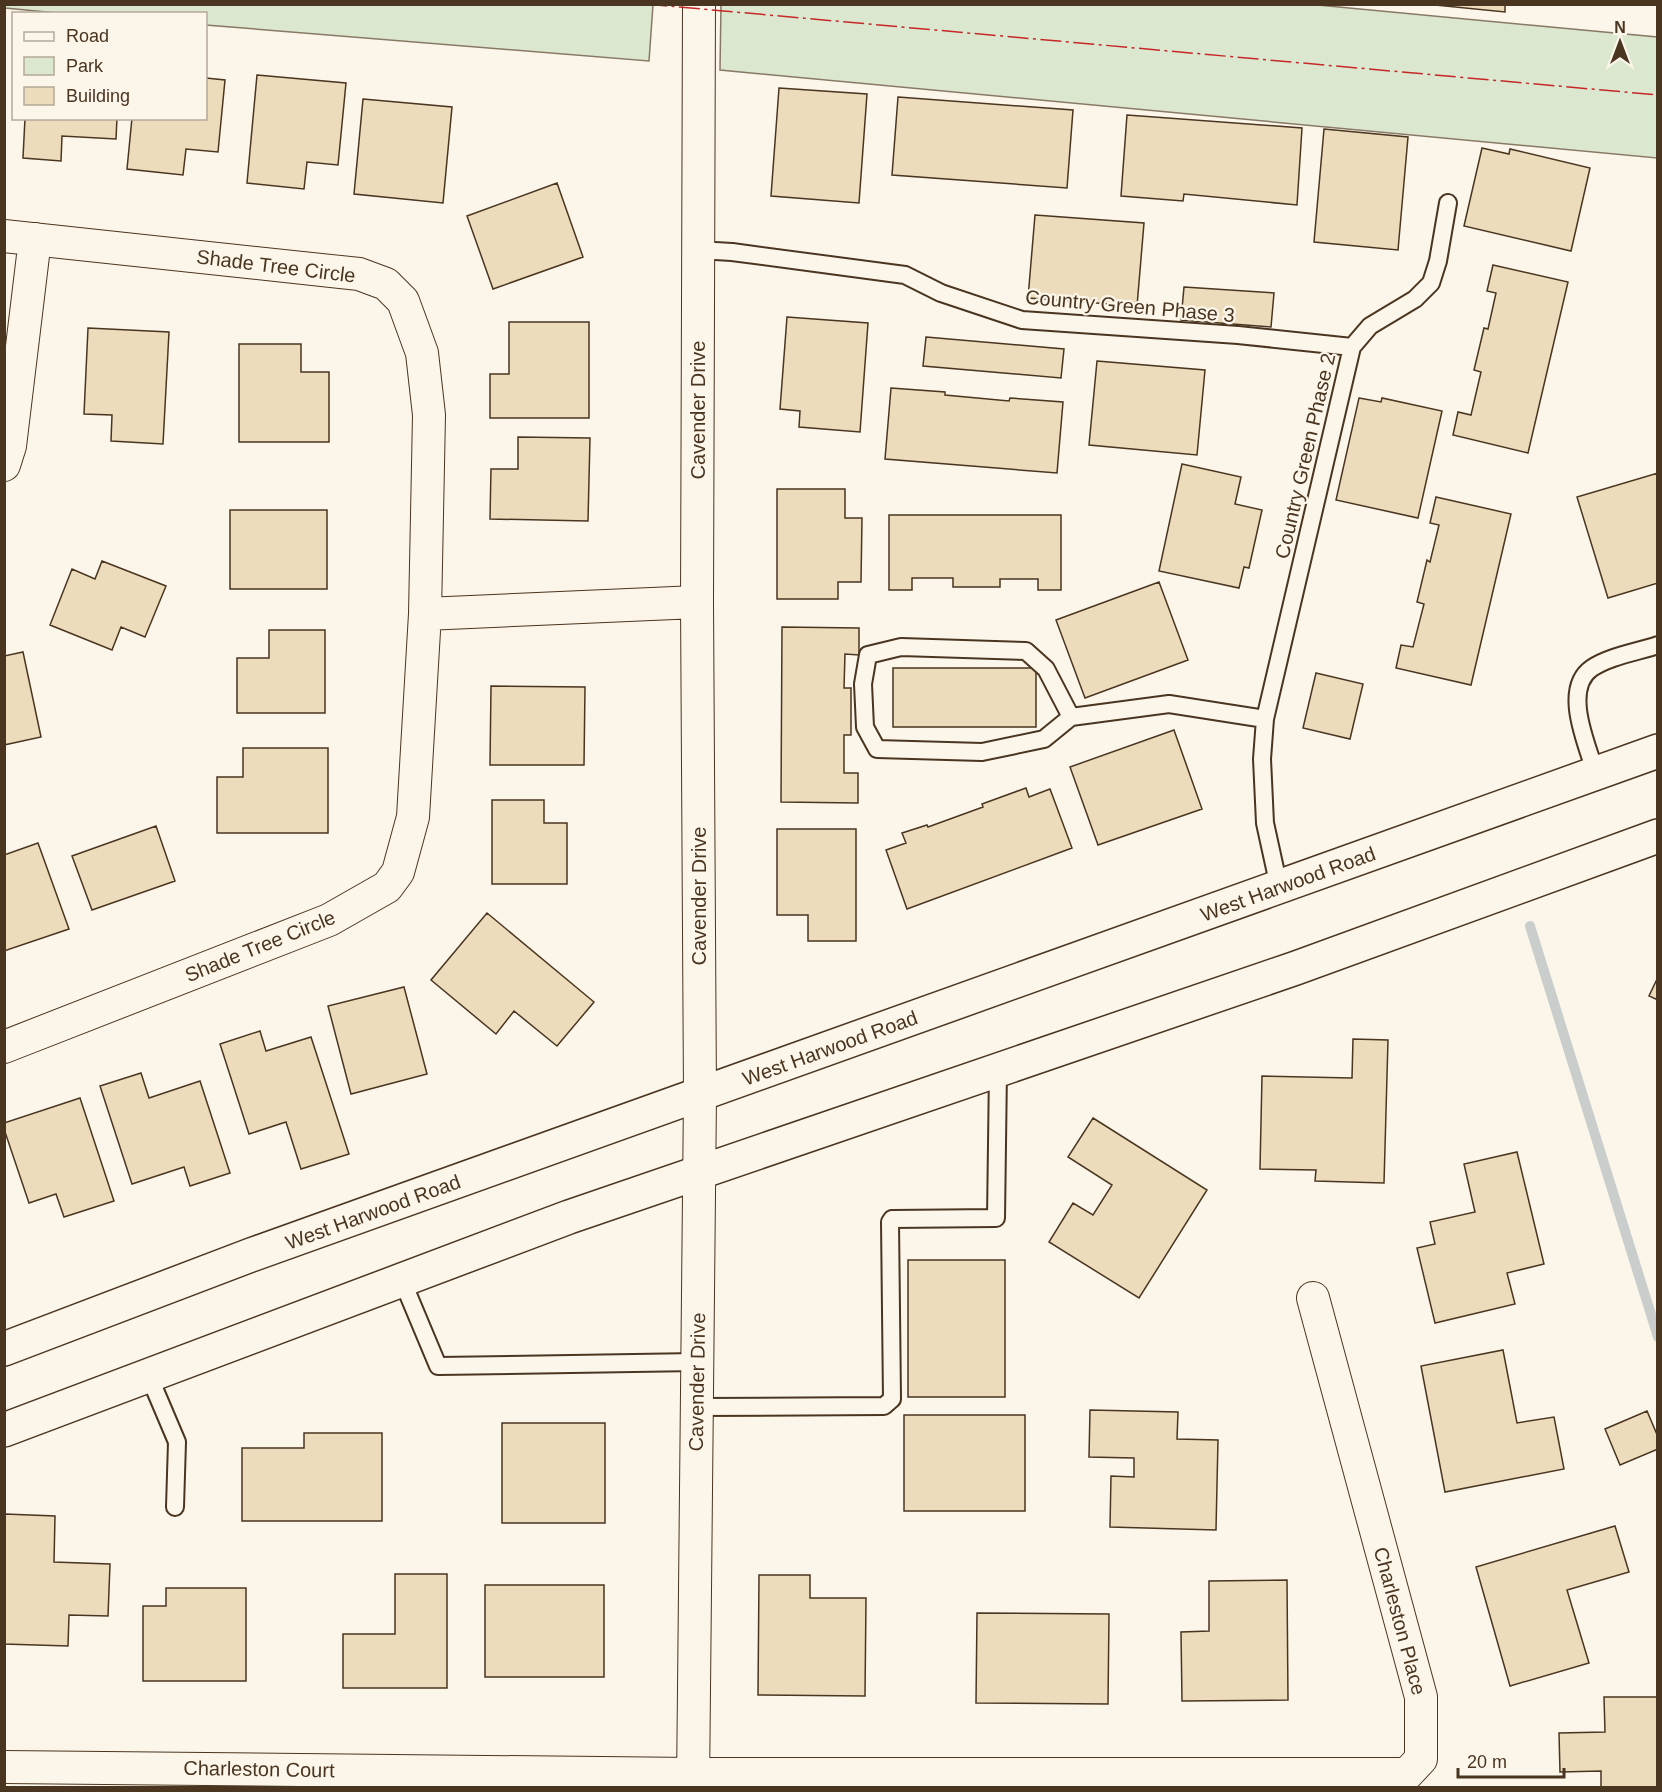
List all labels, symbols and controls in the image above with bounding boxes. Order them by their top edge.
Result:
legend [12,12,207,120]
north arrow [1590,12,1650,72]
text: N [1614,19,1626,36]
text: Road [66,26,109,46]
text: Park [66,56,104,76]
text: Building [66,86,130,106]
street label: Shade Tree Circle [195,245,357,287]
street label: Country Green Phase 3 [1024,286,1236,326]
street label: Cavender Drive [687,341,709,479]
street label: Country Green Phase 2 [1271,351,1339,561]
street label: Cavender Drive [688,827,710,965]
street label: West Harwood Road [1198,842,1378,926]
street label: Shade Tree Circle [182,906,338,986]
street label: West Harwood Road [740,1006,920,1090]
street label: West Harwood Road [283,1170,463,1254]
street label: Cavender Drive [685,1312,709,1452]
street label: Charleston Place [1370,1545,1430,1697]
scale bar [1458,1741,1564,1779]
text: 20 m [1467,1752,1507,1772]
street label: Charleston Court [183,1757,335,1781]

